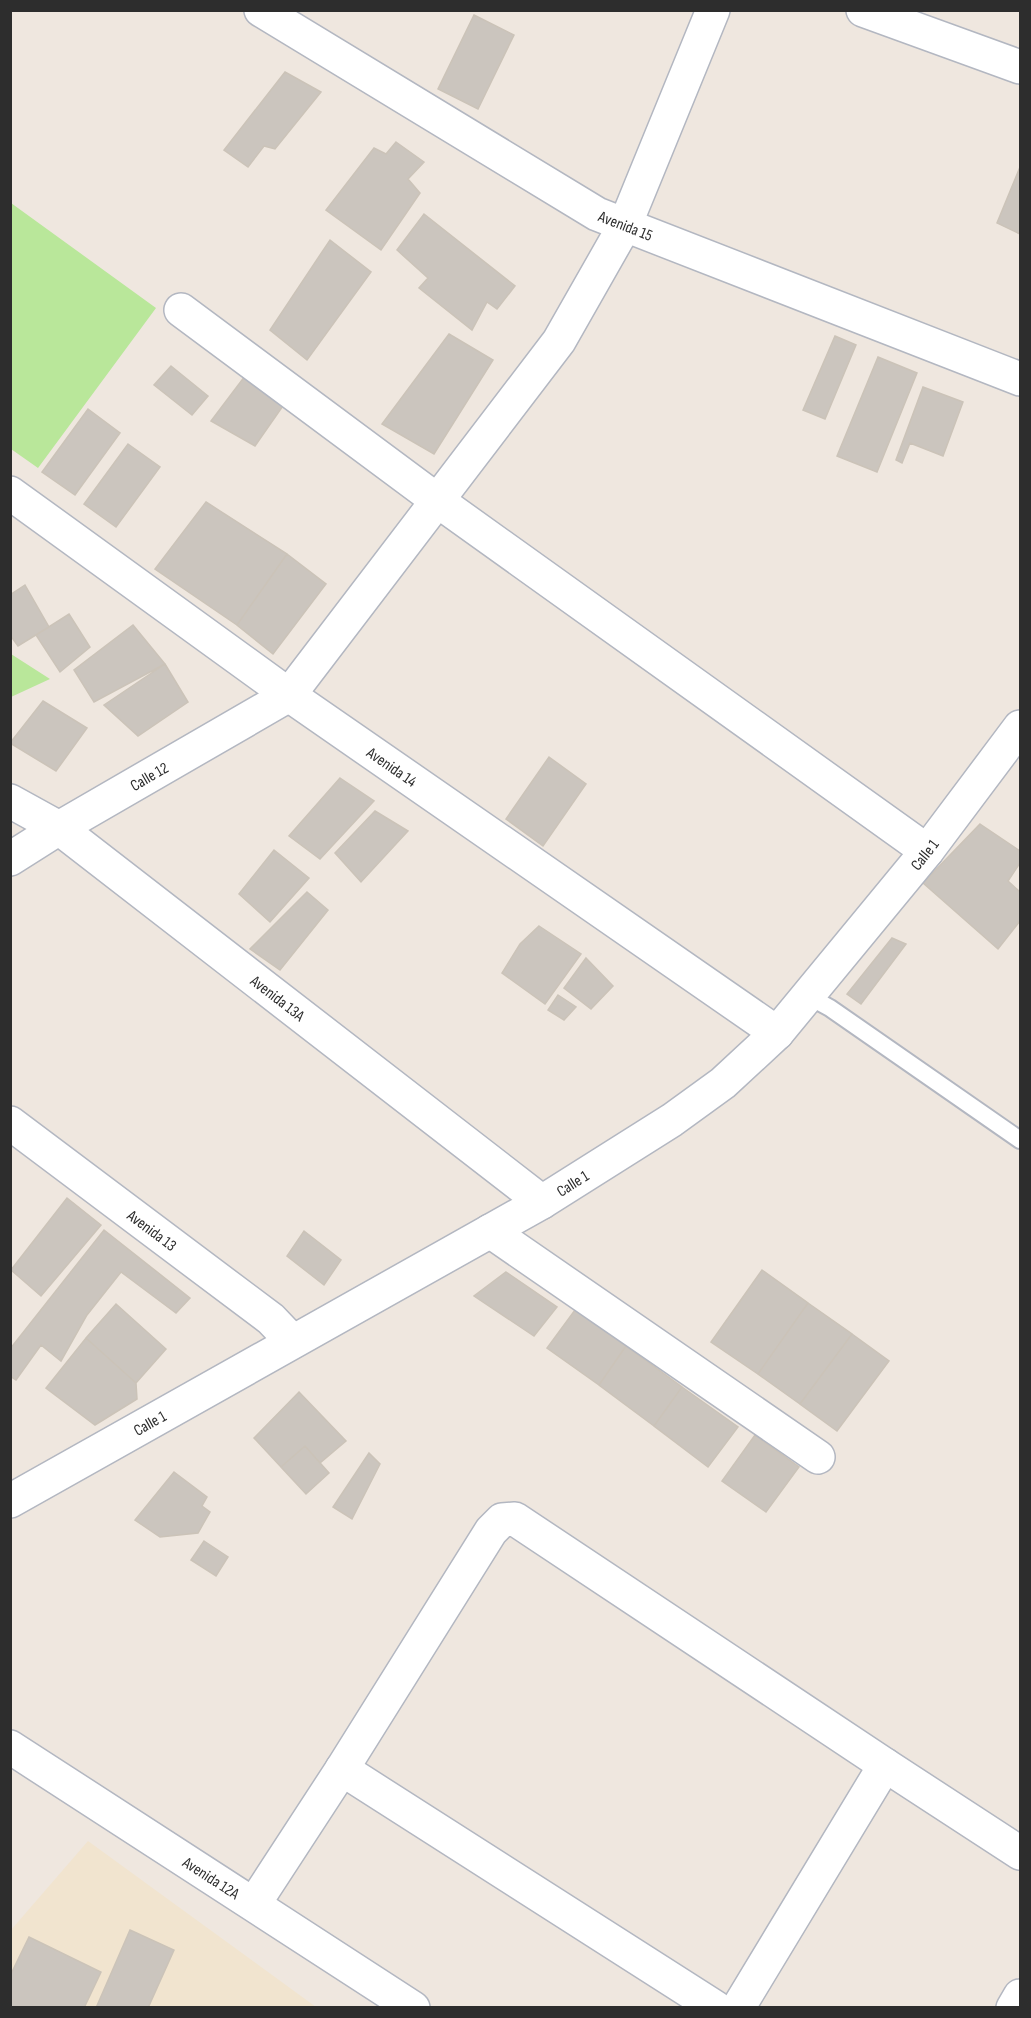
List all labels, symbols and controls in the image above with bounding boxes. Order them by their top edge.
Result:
street label: Avenida 15 [595,207,655,246]
street label: Avenida 14 [362,743,420,792]
street label: Calle 12 [127,759,172,796]
street label: Calle 1 [907,836,944,875]
street label: Avenida 13A [245,971,308,1026]
street label: Calle 1 [553,1167,593,1201]
street label: Avenida 13 [122,1206,180,1256]
street label: Calle 1 [131,1407,170,1441]
street label: Avenida 12A [178,1853,243,1904]

